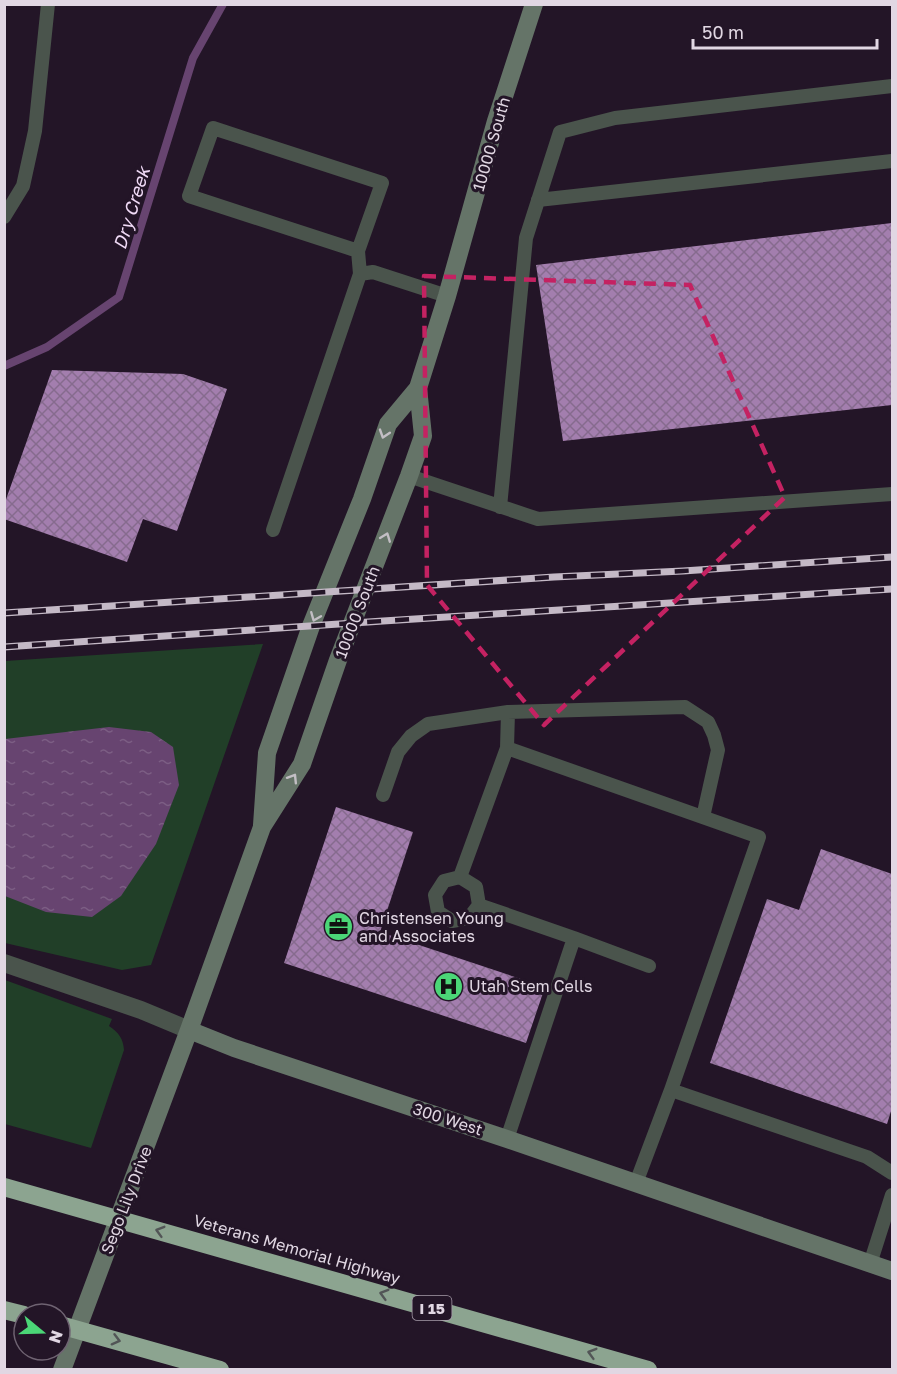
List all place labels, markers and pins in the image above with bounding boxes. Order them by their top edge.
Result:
place label: Christensen Young and Associates [359,908,504,946]
office icon: Christensen Young and Associates [322,911,354,943]
hospital icon: Utah Stem Cells [432,970,464,1002]
place label: Utah Stem Cells [469,976,593,996]

